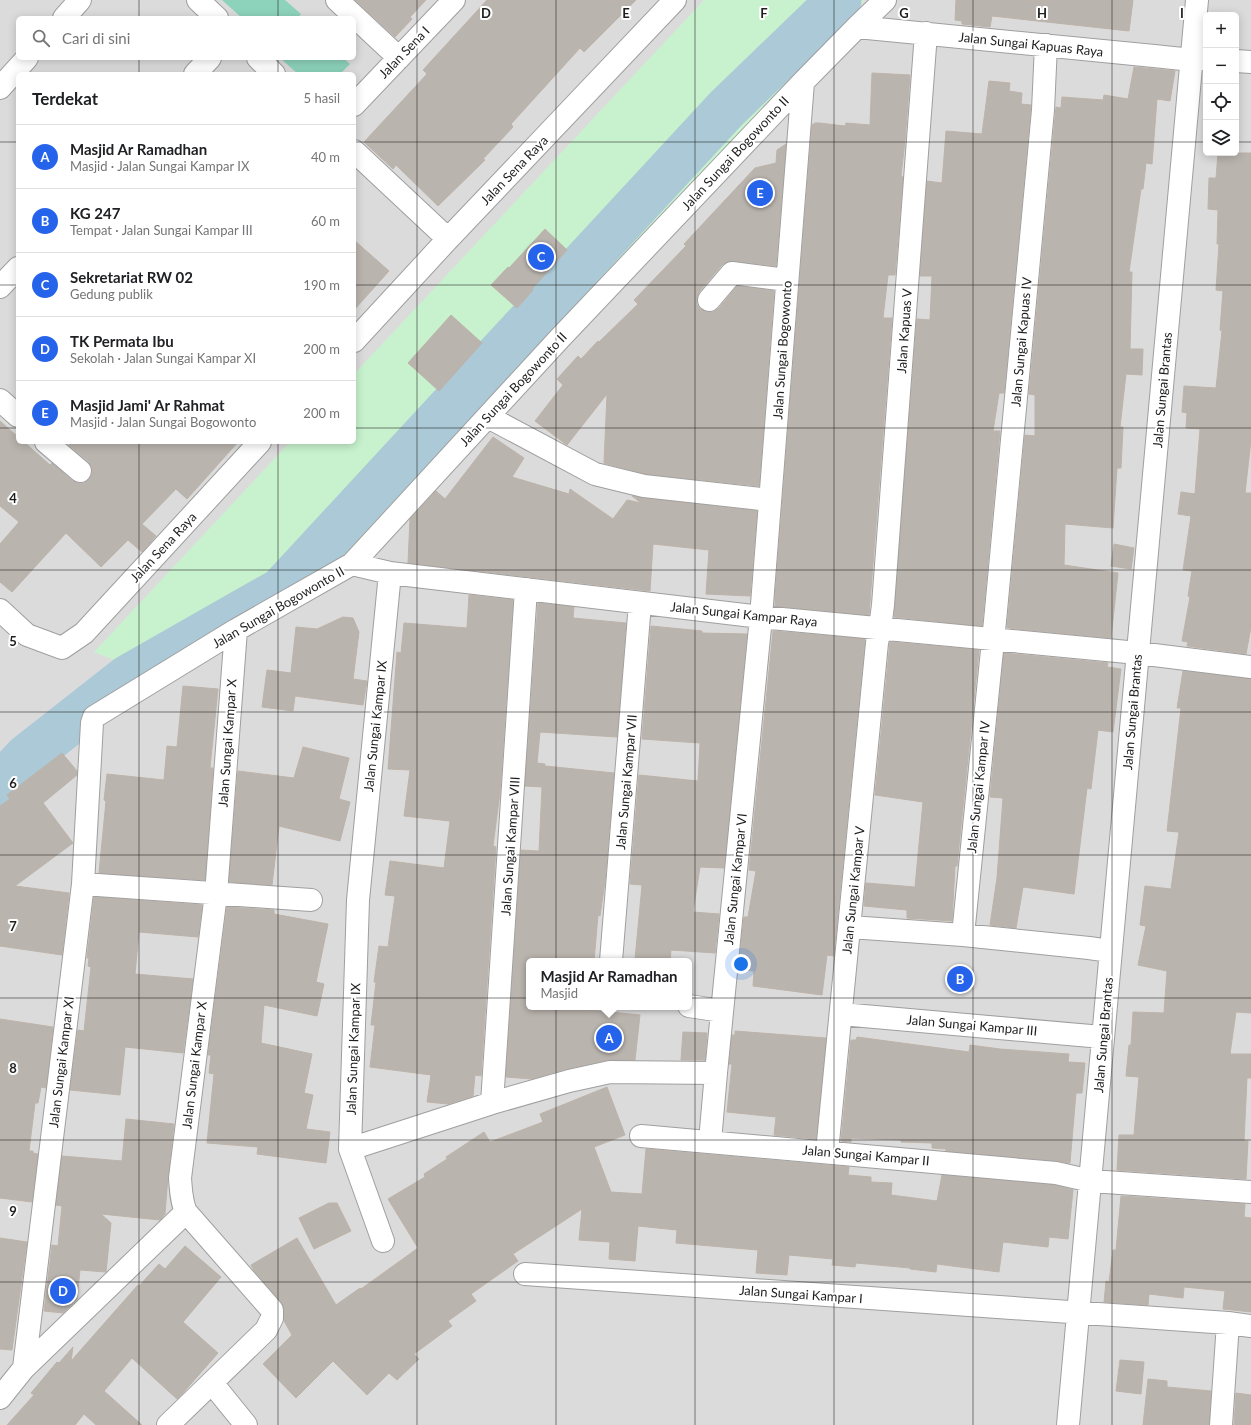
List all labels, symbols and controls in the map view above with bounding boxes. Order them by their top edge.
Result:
text: D [481,5,491,21]
text: E [622,5,630,21]
text: F [760,5,768,21]
text: G [899,5,909,21]
text: H [1037,5,1047,21]
text: I [1180,5,1184,21]
map controls [1203,12,1239,156]
button: + [1203,12,1239,48]
search box [16,16,356,60]
street label: Jalan Sena I [375,23,433,81]
icon: search [30,27,52,49]
street label: Jalan Sungai Kapuas Raya [958,28,1104,60]
text: Cari di sini [62,29,130,47]
button: − [1203,48,1239,84]
button: locate [1203,84,1239,120]
text: Terdekat [32,88,98,109]
text: 5 hasil [304,90,340,106]
street label: Jalan Sungai Bogowonto II [678,93,792,213]
button: layers [1203,120,1239,156]
street label: Jalan Sena Raya [477,132,551,208]
text: Masjid Ar Ramadhan [70,140,207,158]
text: A [40,149,50,165]
text: 40 m [311,149,340,165]
text: Masjid · Jalan Sungai Kampar IX [70,158,249,174]
pin: E [747,178,773,208]
text: KG 247 [70,204,120,222]
text: B [41,213,49,229]
text: 60 m [311,213,340,229]
text: Tempat · Jalan Sungai Kampar III [70,222,253,238]
pin: C [528,242,554,272]
text: Sekretariat RW 02 [70,268,193,286]
street label: Jalan Sungai Kapuas IV [1007,276,1035,408]
text: C [41,277,49,293]
text: 190 m [303,277,340,293]
street label: Jalan Sungai Bogowonto [769,280,795,420]
text: Gedung publik [70,286,153,302]
street label: Jalan Kapuas V [893,288,915,374]
street label: Jalan Sungai Bogowonto II [456,329,570,449]
street label: Jalan Sungai Brantas [1149,331,1175,449]
text: TK Permata Ibu [70,332,174,350]
text: D [40,341,50,357]
text: 200 m [303,341,340,357]
text: Sekolah · Jalan Sungai Kampar XI [70,350,256,366]
text: Masjid Jami' Ar Rahmat [70,396,225,414]
text: E [41,405,49,421]
text: 200 m [303,405,340,421]
text: Masjid · Jalan Sungai Bogowonto [70,414,256,430]
text: 4 [9,490,17,506]
street label: Jalan Sena Raya [126,509,200,585]
street label: Jalan Sungai Bogowonto II [209,563,347,651]
street label: Jalan Sungai Kampar Raya [670,598,818,630]
text: 5 [9,633,17,649]
street label: Jalan Sungai Brantas [1119,653,1145,771]
street label: Jalan Sungai Kampar IX [360,659,390,793]
street label: Jalan Sungai Kampar X [215,678,240,808]
street label: Jalan Sungai Kampar VII [612,714,640,850]
street label: Jalan Sungai Kampar IV [963,720,993,854]
text: 6 [9,775,17,791]
street label: Jalan Sungai Kampar VIII [497,776,523,916]
street label: Jalan Sungai Kampar VI [720,812,750,946]
street label: Jalan Sungai Kampar V [838,825,868,955]
text: 7 [9,918,17,934]
your location [731,954,751,974]
popup [526,958,692,1010]
pin: B [947,964,973,994]
text: Masjid Ar Ramadhan [540,967,678,985]
street label: Jalan Sungai Brantas [1090,976,1116,1094]
street label: Jalan Sungai Kampar IX [343,982,363,1115]
text: Masjid [540,985,578,1001]
street label: Jalan Sungai Kampar XI [45,995,77,1129]
street label: Jalan Sungai Kampar X [178,1000,210,1130]
street label: Jalan Sungai Kampar III [906,1011,1038,1039]
pin: A [596,1023,622,1053]
text: 8 [9,1060,17,1076]
street label: Jalan Sungai Kampar II [802,1141,930,1169]
text: 9 [9,1203,17,1219]
pin: D [50,1276,76,1306]
street label: Jalan Sungai Kampar I [739,1282,863,1306]

